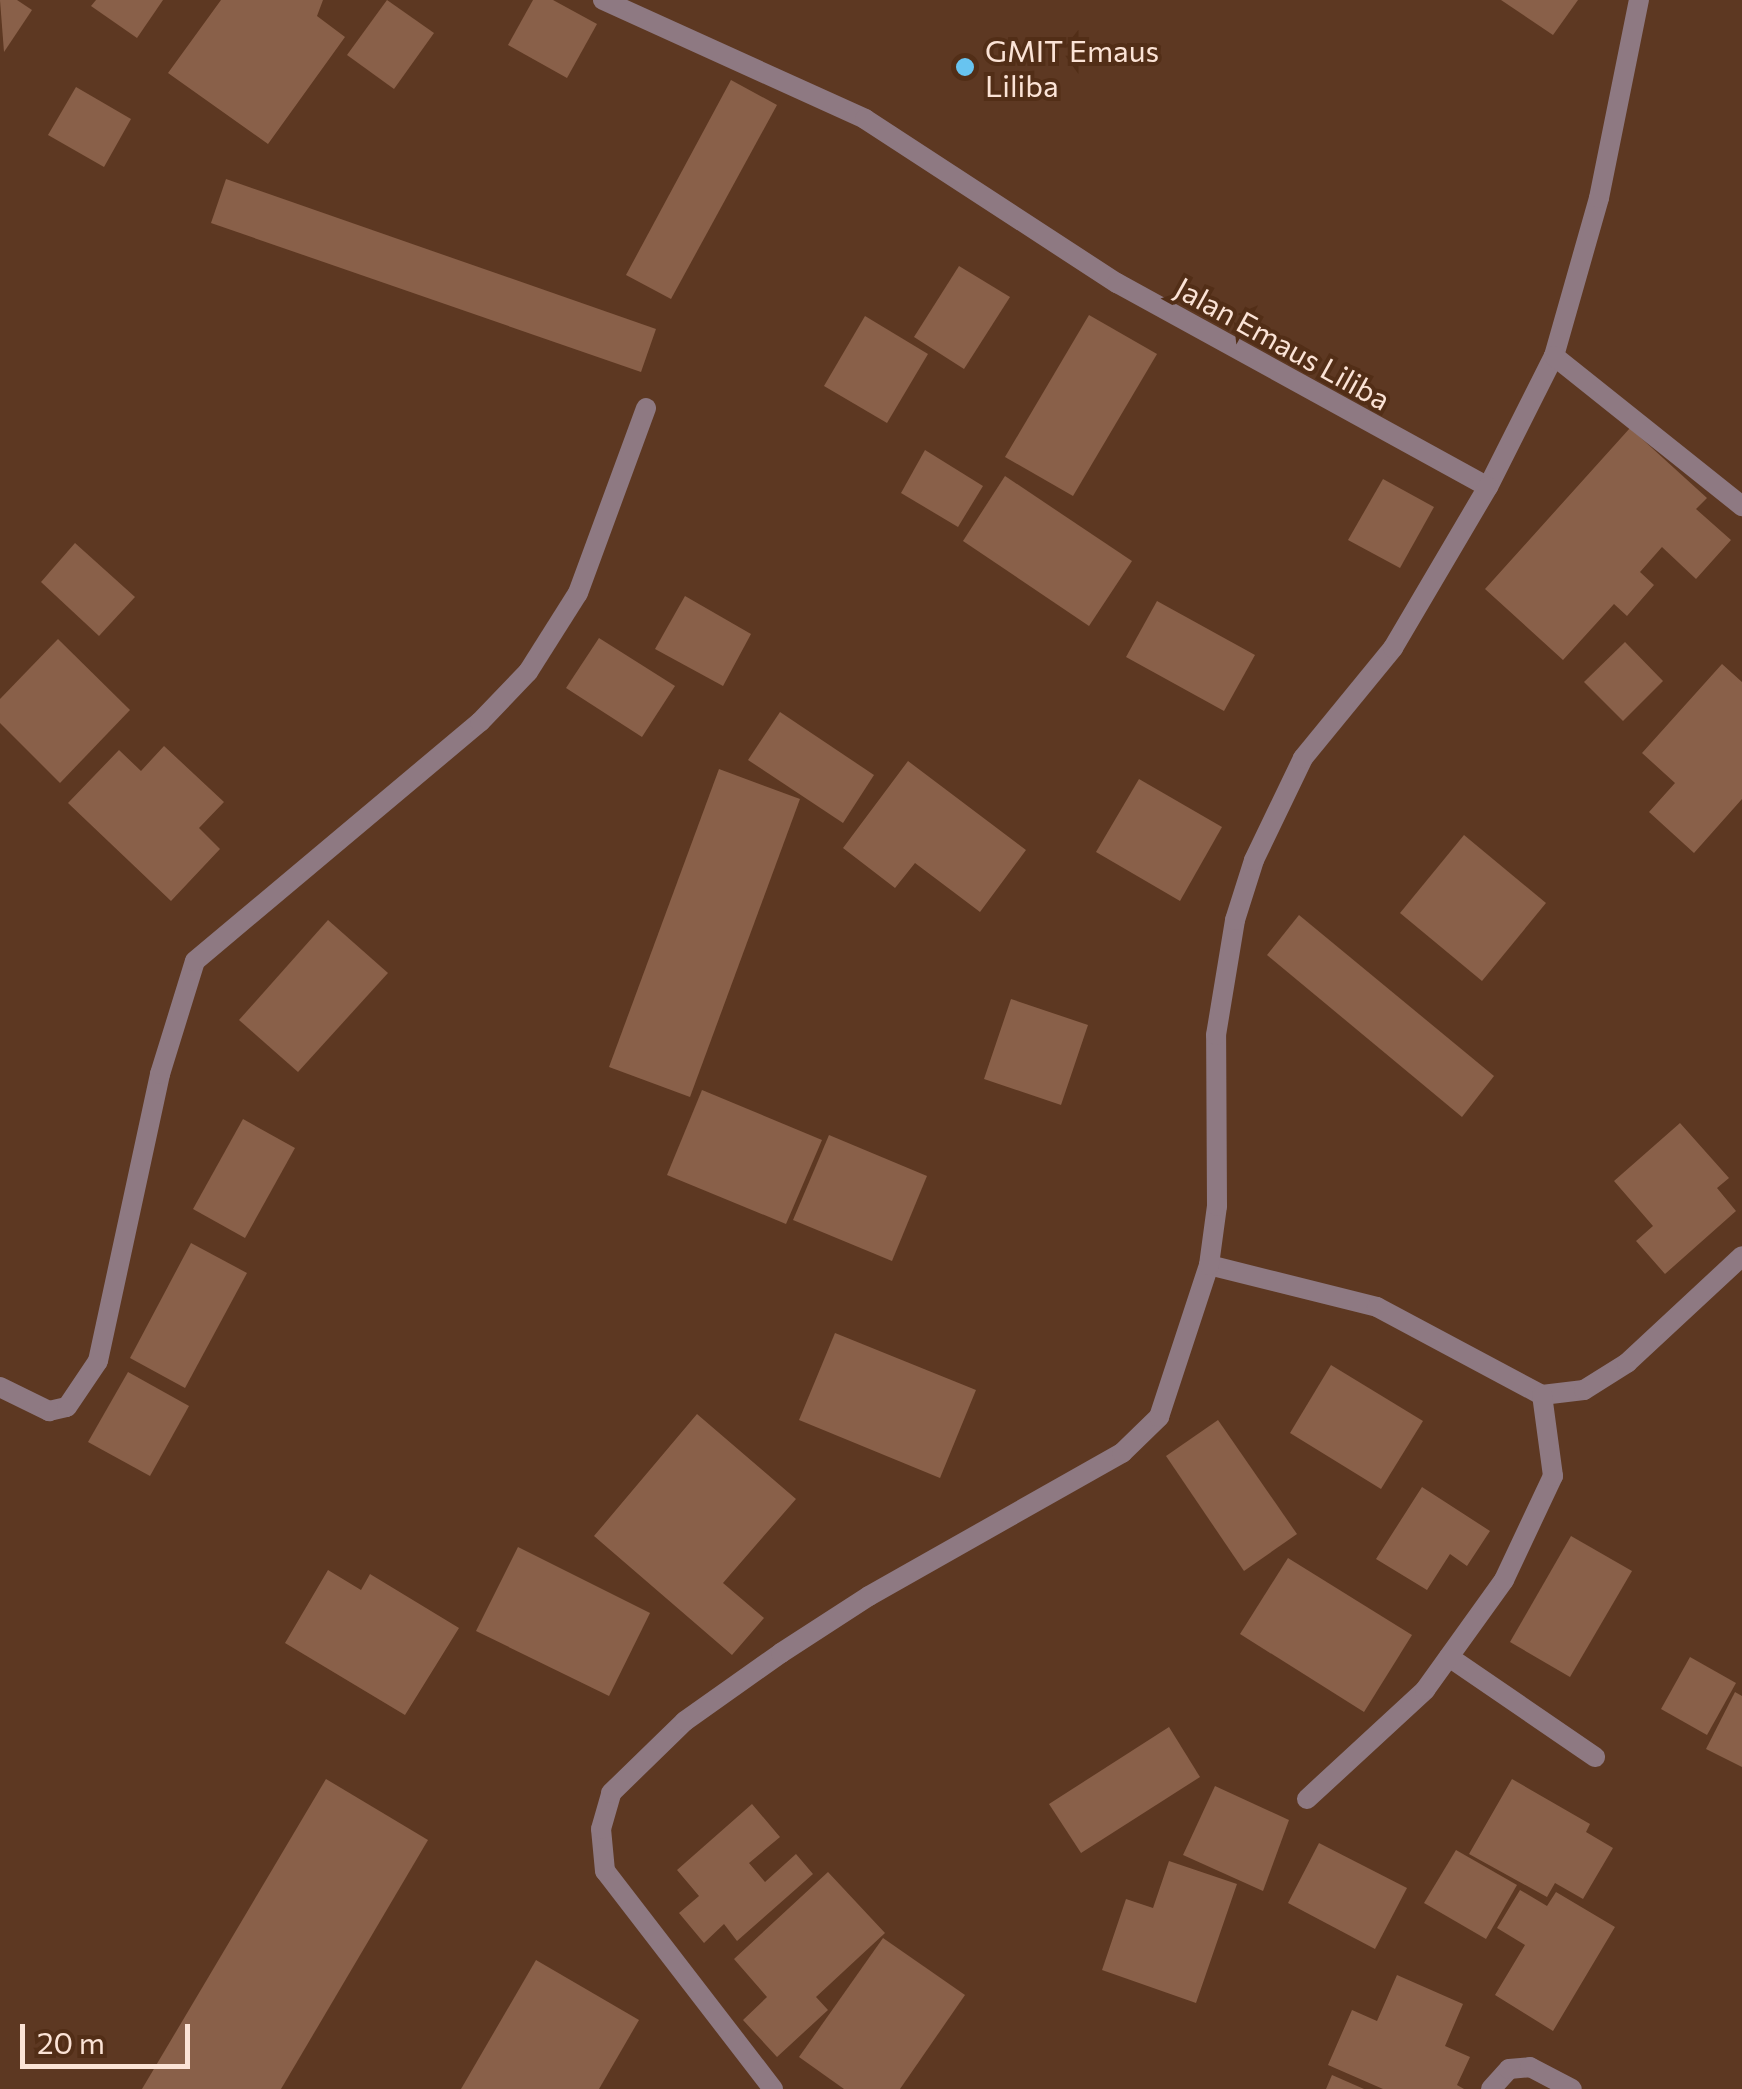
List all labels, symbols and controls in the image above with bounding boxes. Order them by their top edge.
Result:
place label: GMIT Emaus Liliba [985,32,1159,102]
marker: GMIT Emaus Liliba [954,56,976,78]
street label: Jalan Emaus Liliba [1169,269,1397,417]
scale bar [25,2004,195,2066]
text: 20 m [37,2023,105,2060]

